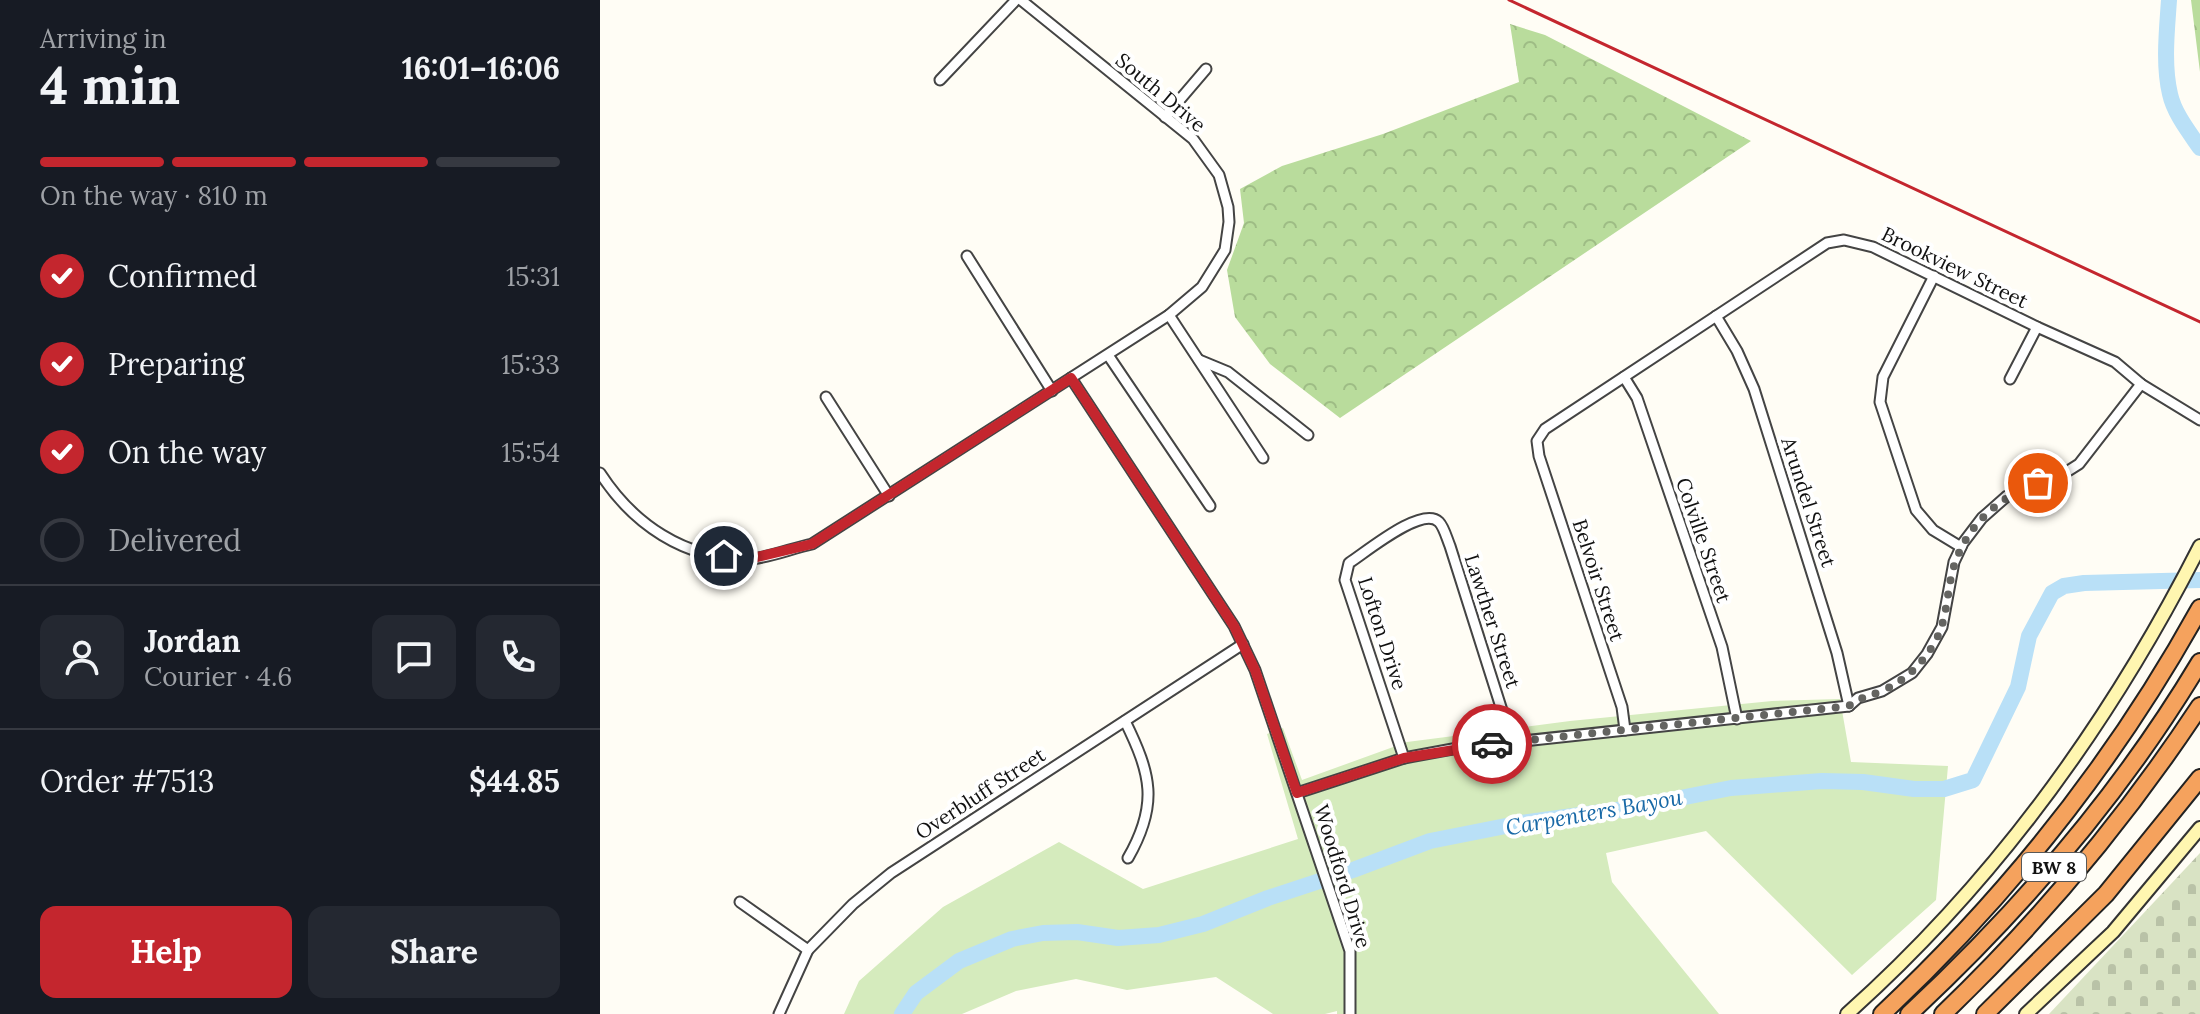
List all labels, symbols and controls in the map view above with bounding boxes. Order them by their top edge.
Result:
text: Arriving in [40,22,167,55]
street label: South Drive [1111,47,1211,137]
text: 16:01–16:06 [402,49,560,87]
text: 4 min [40,52,180,118]
text: On the way · 810 m [40,179,268,212]
street label: Brookview Street [1878,221,2032,313]
icon: check [40,254,84,298]
text: Confirmed [108,257,257,295]
text: 15:31 [506,260,560,293]
icon: check [40,342,84,386]
text: Preparing [108,345,245,383]
text: 15:33 [501,348,560,381]
icon: check [40,430,84,474]
text: On the way [108,433,266,471]
street label: Arundel Street [1776,433,1842,571]
text: 15:54 [502,436,560,469]
pin [2004,449,2072,517]
icon: bag [2016,461,2060,505]
street label: Colville Street [1671,474,1737,606]
street label: Belvoir Street [1568,516,1631,644]
text: Delivered [108,521,241,559]
pin [690,522,758,590]
icon: home [702,534,746,578]
street label: Lawther Street [1460,551,1526,691]
street label: Lofton Drive [1353,573,1413,693]
button: person [40,615,124,699]
button: chat [372,615,456,699]
button: phone [476,615,560,699]
text: Jordan [144,622,241,660]
text: Courier · 4.6 [144,660,292,693]
courier [1452,704,1532,784]
icon: car [1470,722,1514,766]
street label: Overbluff Street [910,742,1050,844]
text: Order #7513 [40,762,214,800]
text: $44.85 [469,762,560,800]
water label: Carpenters Bayou [1503,783,1685,841]
street label: Woodford Drive [1309,801,1377,951]
road number: BW 8 [2022,853,2086,881]
button: Help [40,906,292,998]
button: Share [308,906,560,998]

